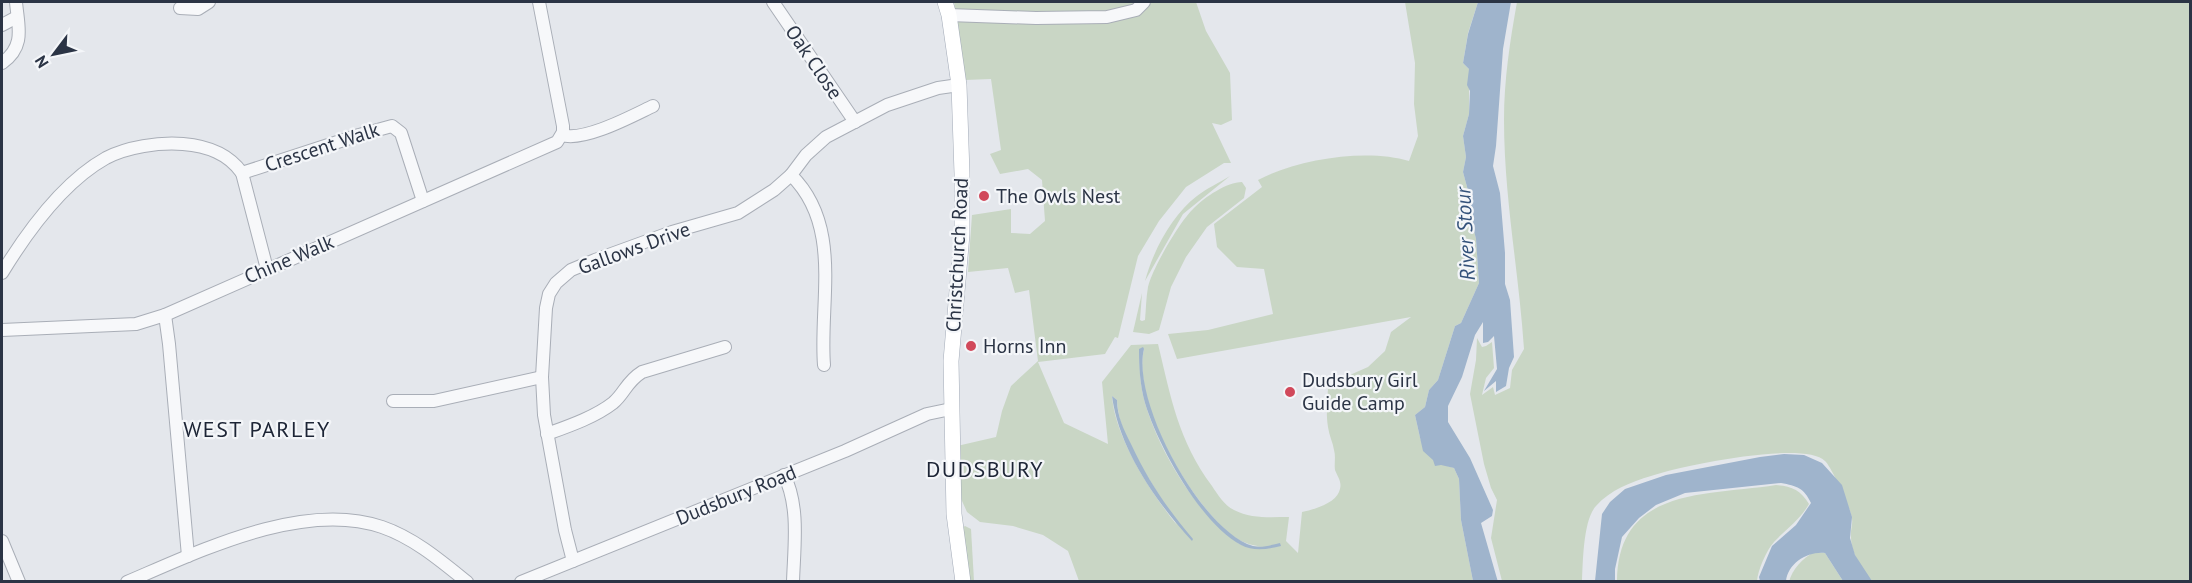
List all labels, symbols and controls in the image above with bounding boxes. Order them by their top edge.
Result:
street label: Oak Close [780,20,848,104]
north arrow [24,24,84,84]
text: N [30,52,53,72]
street label: Crescent Walk [261,116,383,178]
street label: Christchurch Road [940,177,974,333]
place label: The Owls Nest [996,183,1121,209]
water label: River Stour [1449,184,1481,281]
marker: The Owls Nest [977,189,991,203]
street label: Gallows Drive [574,216,694,280]
street label: Chine Walk [240,228,338,290]
place label: Horns Inn [983,333,1066,359]
marker: Horns Inn [964,339,978,353]
place label: Dudsbury Girl Guide Camp [1302,367,1418,416]
marker: Dudsbury Girl Guide Camp [1283,385,1297,399]
district label: WEST PARLEY [183,415,331,443]
district label: DUDSBURY [926,455,1044,483]
street label: Dudsbury Road [672,459,800,531]

